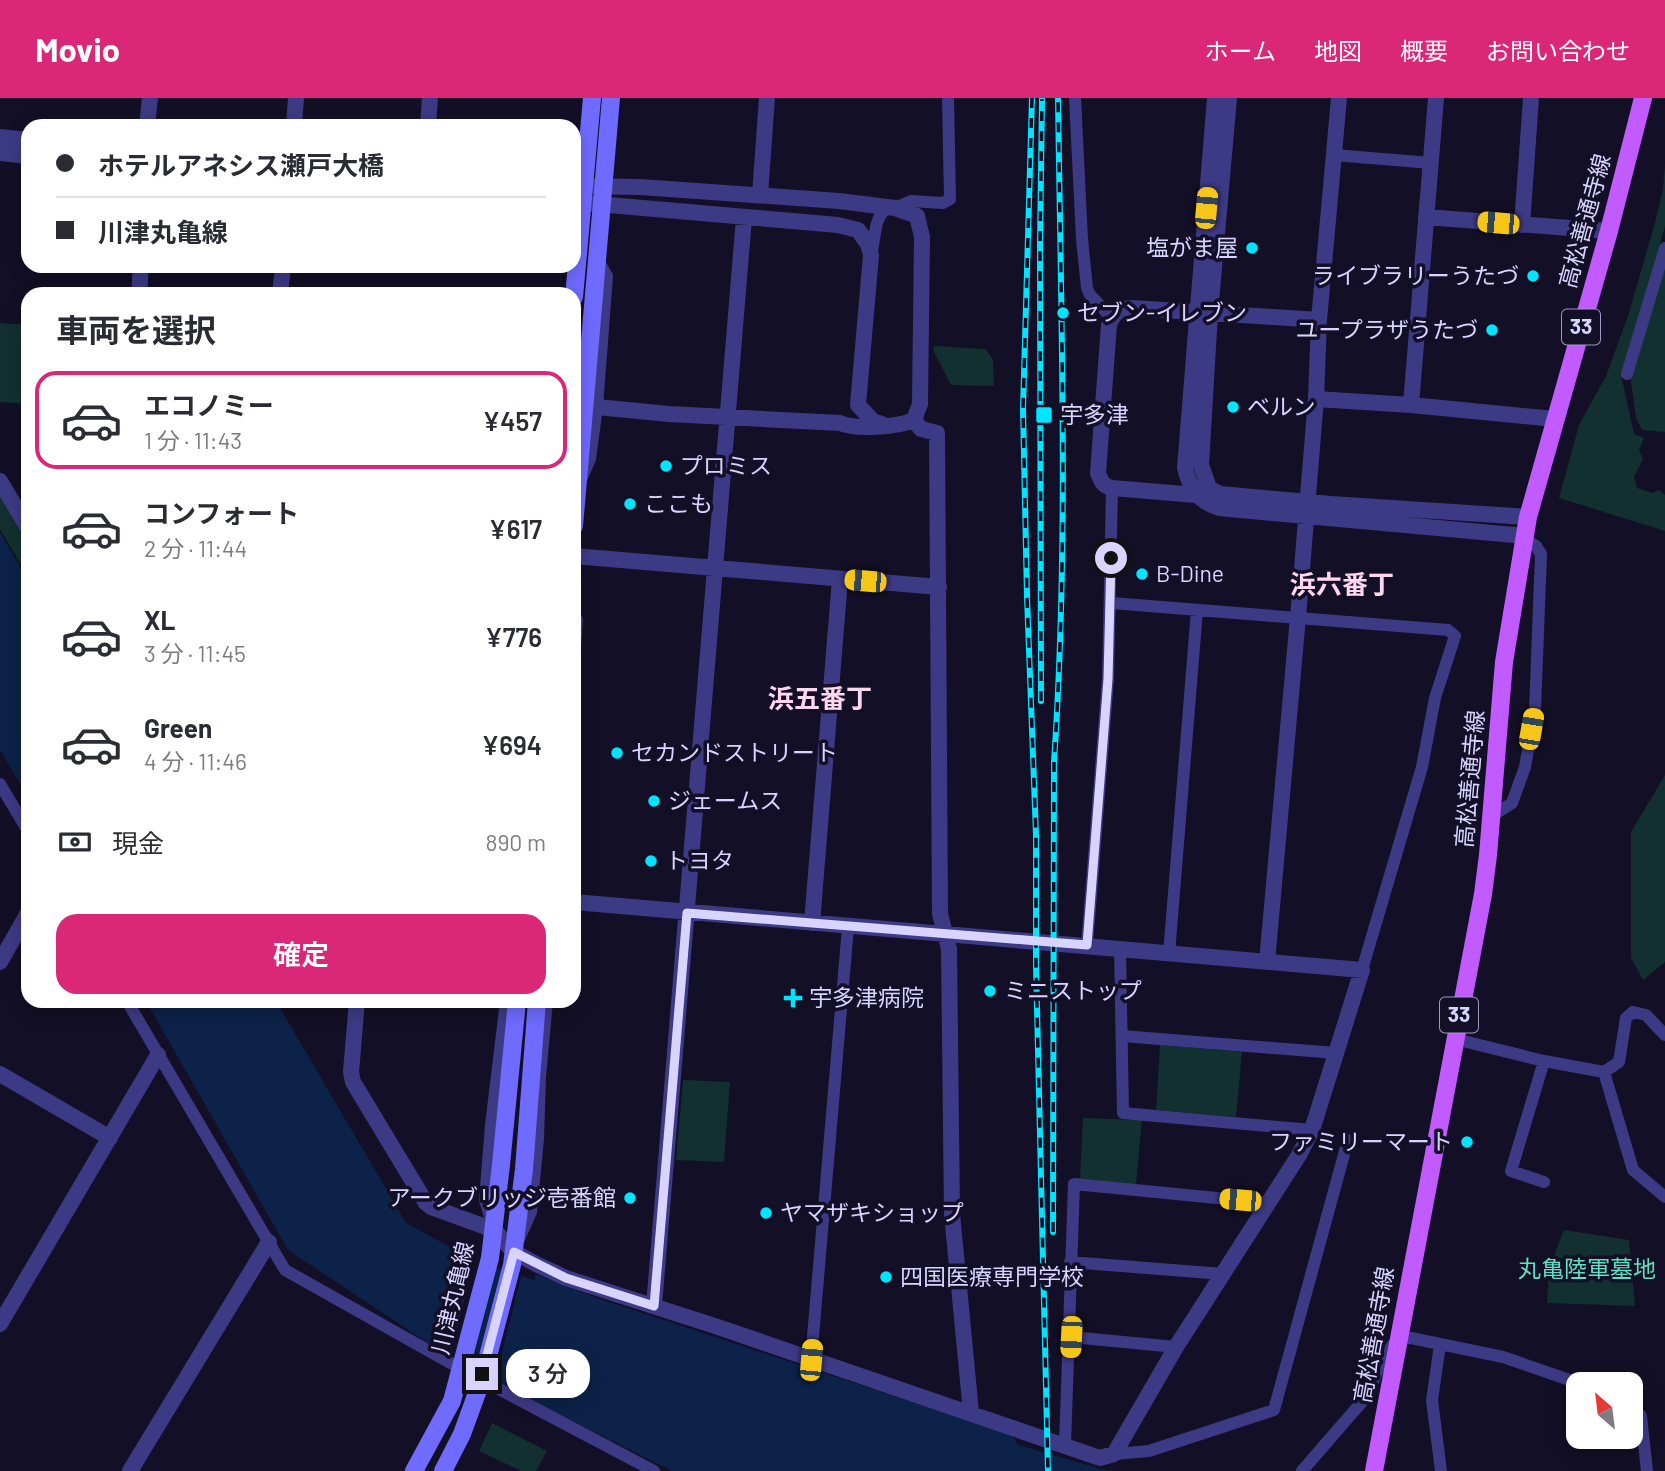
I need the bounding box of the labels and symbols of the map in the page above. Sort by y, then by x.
street label: 高松善通寺線 [1553,150,1615,291]
car [1194,186,1219,230]
car [1477,211,1520,235]
place label: 塩がま屋 [1146,233,1238,261]
marker: 塩がま屋 [1244,240,1260,256]
place label: ライブラリーうたづ [1312,261,1519,289]
marker: ライブラリーうたづ [1525,268,1541,284]
place label: セブン-イレブン [1077,298,1247,326]
marker: セブン-イレブン [1055,305,1071,321]
road number: 33 [1562,310,1600,344]
place label: ユープラザうたづ [1295,315,1478,343]
marker: ユープラザうたづ [1484,322,1500,338]
place label: ベルン [1247,392,1316,420]
marker: ベルン [1225,399,1241,415]
place label: 宇多津 [1060,400,1129,428]
marker: 宇多津 [1034,405,1054,425]
place label: プロミス [680,451,772,479]
marker: プロミス [658,458,674,474]
place label: ここも [644,489,713,517]
marker: ここも [622,496,638,512]
route start [1095,542,1127,574]
place label: B-Dine [1156,559,1224,587]
marker: B-Dine [1134,566,1150,582]
district label: 浜六番丁 [1290,568,1394,599]
car [844,569,887,593]
district label: 浜五番丁 [768,682,872,713]
car [1518,706,1545,752]
street label: 高松善通寺線 [1449,709,1489,849]
place label: セカンドストリート [631,738,838,766]
marker: セカンドストリート [609,745,625,761]
place label: ジェームス [668,786,782,814]
marker: ジェームス [646,793,662,809]
place label: トヨタ [665,846,734,874]
marker: トヨタ [643,853,659,869]
place label: ミニストップ [1004,976,1142,1004]
place label: 宇多津病院 [809,983,924,1011]
marker: ミニストップ [982,983,998,999]
marker: 宇多津病院 [783,988,803,1008]
road number: 33 [1440,998,1478,1032]
place label: ファミリーマート [1269,1127,1453,1155]
marker: ファミリーマート [1459,1134,1475,1150]
place label: アークブリッジ壱番館 [387,1183,616,1211]
car [1219,1188,1262,1212]
marker: アークブリッジ壱番館 [622,1190,638,1206]
place label: ヤマザキショップ [780,1198,964,1226]
marker: ヤマザキショップ [758,1205,774,1221]
street label: 川津丸亀線 [425,1239,479,1357]
park label: 丸亀陸軍墓地 [1518,1254,1656,1282]
place label: 四国医療専門学校 [900,1262,1084,1290]
street label: 高松善通寺線 [1347,1264,1399,1405]
marker: 四国医療専門学校 [878,1269,894,1285]
car [1060,1315,1083,1359]
car [799,1338,824,1382]
callout: 3 分 [506,1350,590,1398]
route end [466,1358,498,1390]
north arrow [1566,1372,1643,1449]

